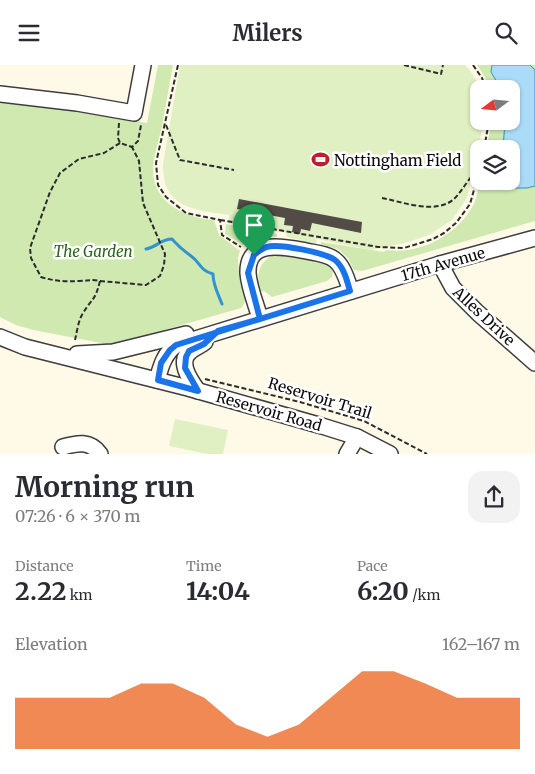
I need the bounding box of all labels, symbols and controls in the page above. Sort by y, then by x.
icon: menu [15,19,43,47]
text: Milers [232,19,303,47]
icon: search [492,19,520,47]
north arrow [470,80,520,130]
map controls [470,80,520,190]
button: layers [470,140,520,190]
sports icon: Nottingham Field [310,150,330,170]
place label: Nottingham Field [334,151,461,170]
pin [233,204,275,255]
icon: arrive [240,211,268,239]
park label: The Garden [54,242,133,261]
street label: 17th Avenue [399,243,487,285]
street label: Alles Drive [448,282,519,350]
street label: Reservoir Trail [266,373,374,423]
street label: Reservoir Road [214,387,324,435]
text: Morning run [15,469,194,505]
button: share [468,471,520,523]
text: 07:26 · 6 × 370 m [15,506,140,526]
text: Distance [15,557,74,575]
text: Time [186,557,222,575]
text: Pace [357,557,388,575]
text: 2.22 [15,575,66,607]
text: 14:04 [186,575,250,607]
text: 6:20 [357,575,409,607]
text: km [66,586,93,604]
text: /km [409,586,440,604]
text: Elevation [15,634,88,654]
text: 162–167 m [442,634,520,654]

